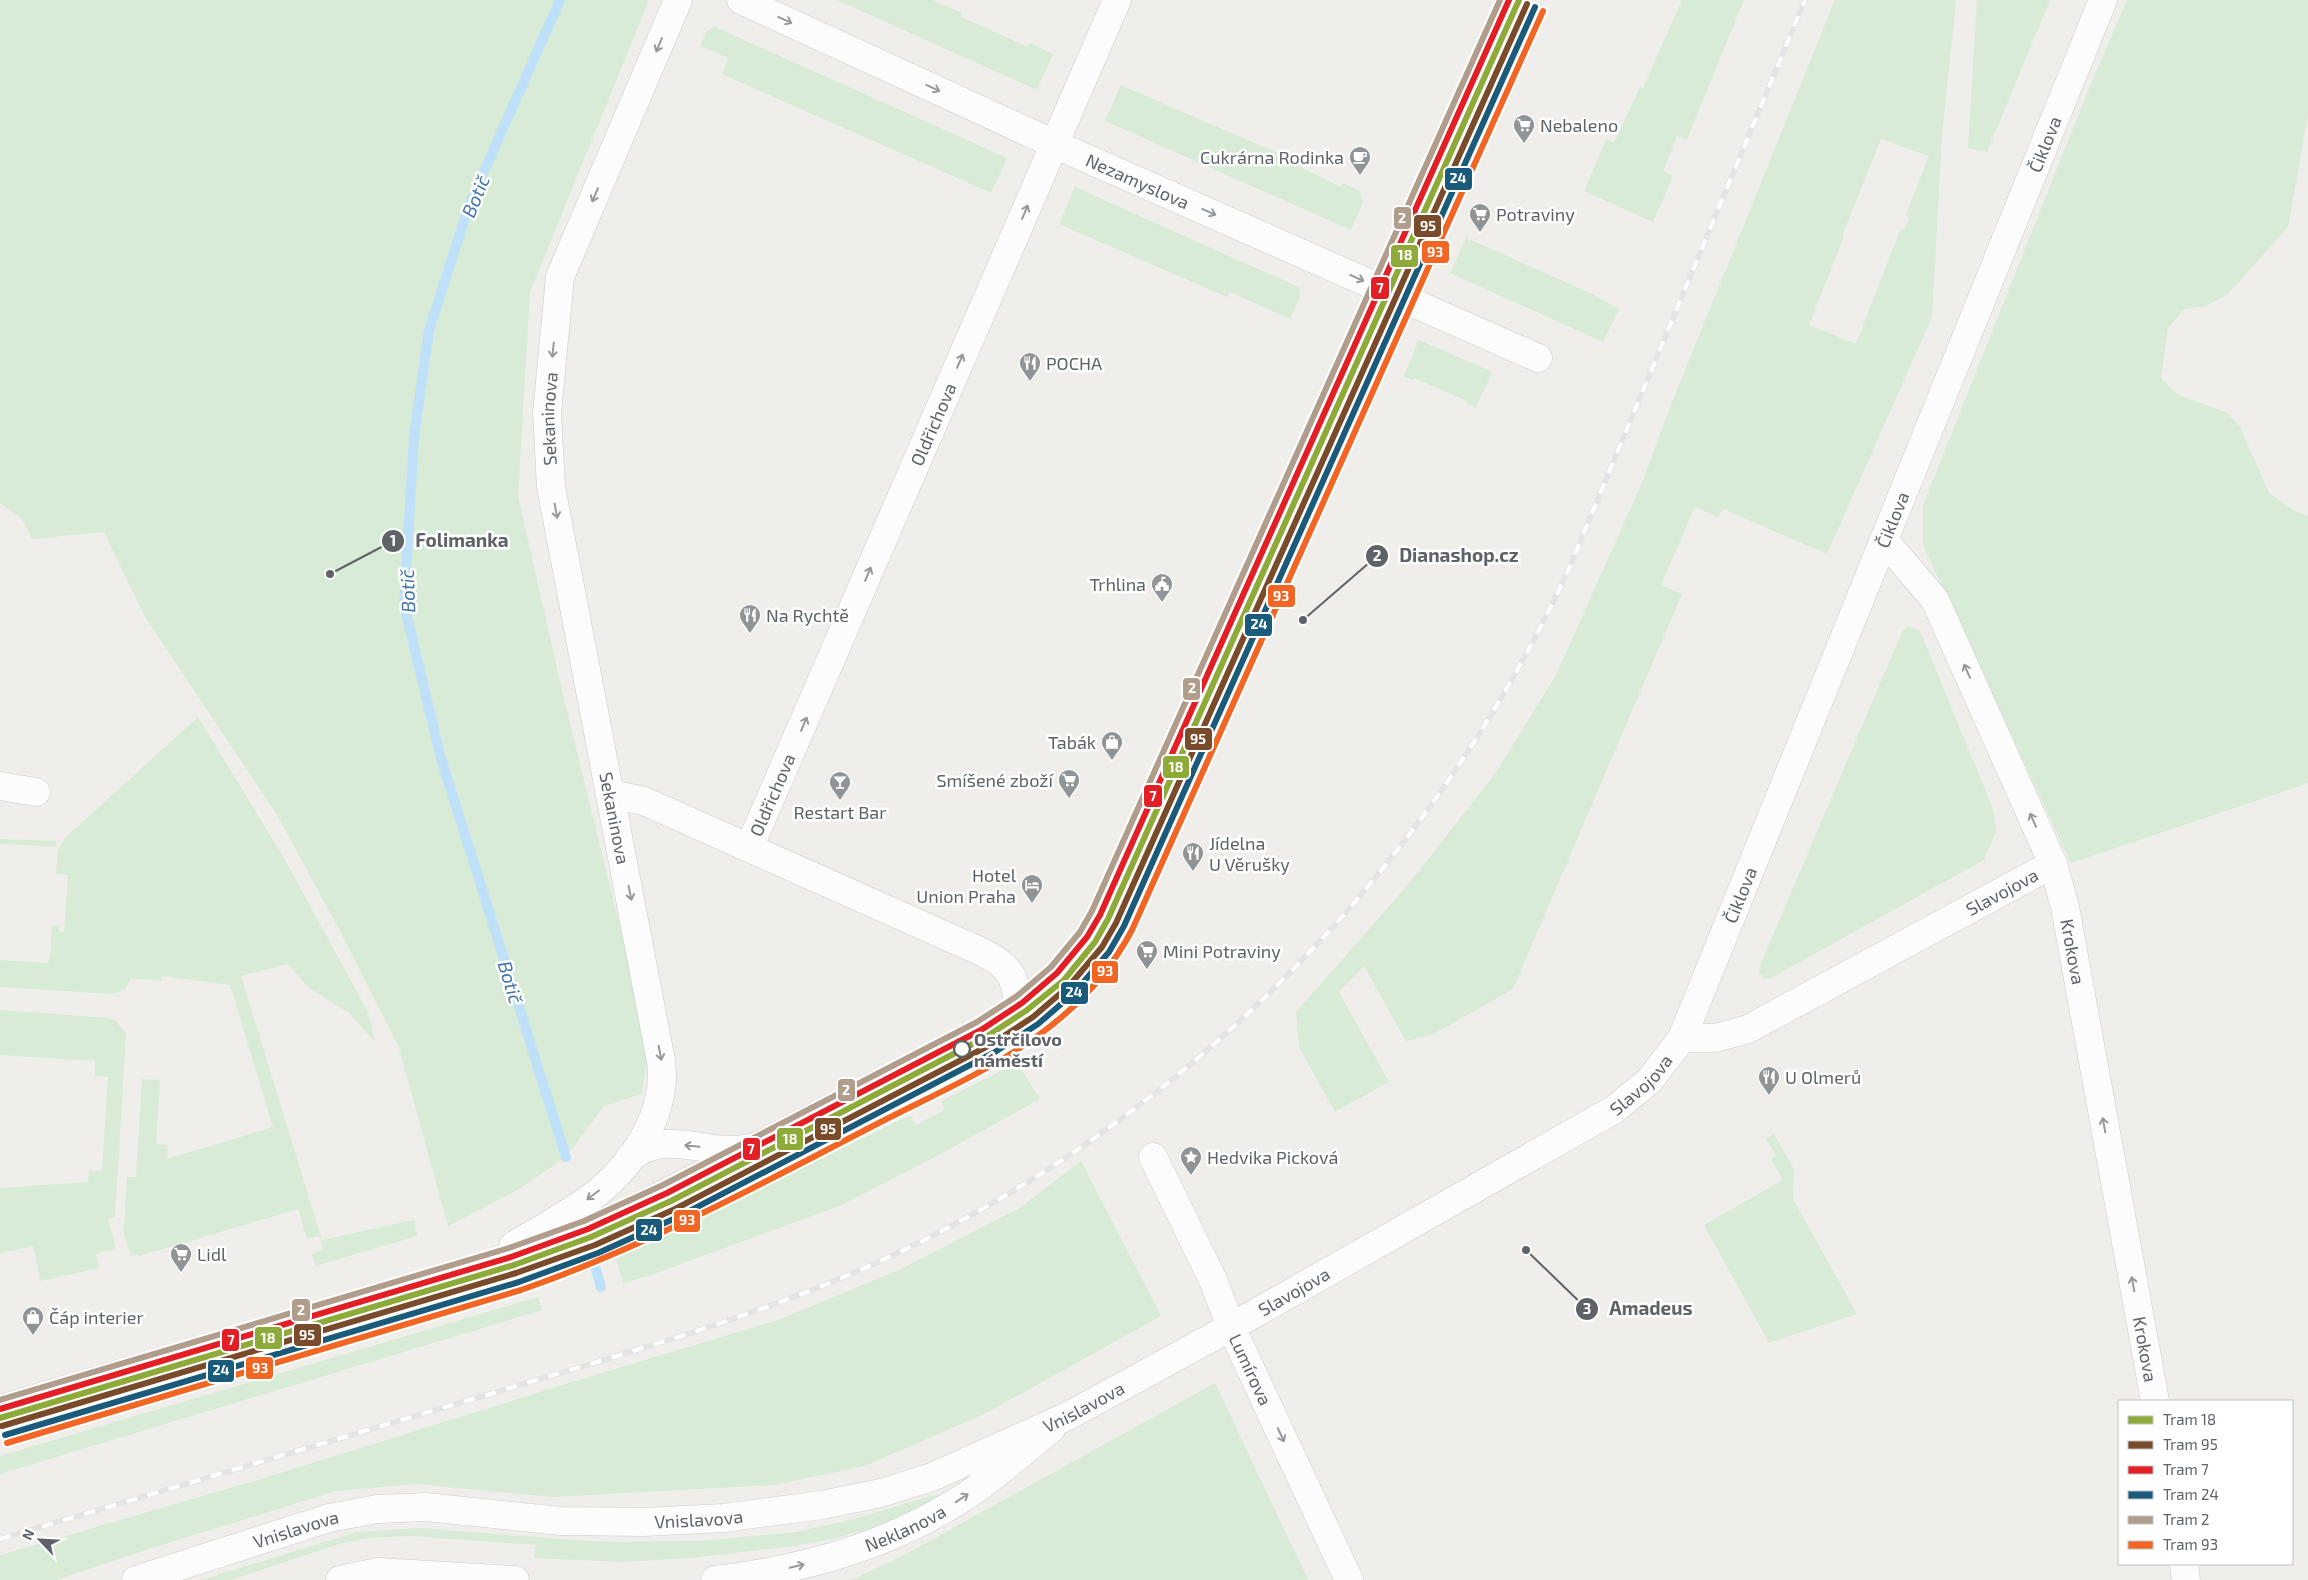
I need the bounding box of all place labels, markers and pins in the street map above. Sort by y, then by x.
supermarket icon: Nebaleno [1512,113,1536,144]
place label: Nebaleno [1540,114,1618,136]
cafe icon: Cukrárna Rodinka [1348,145,1372,176]
place label: Cukrárna Rodinka [1200,146,1344,168]
supermarket icon: Potraviny [1468,202,1492,233]
place label: Potraviny [1496,203,1575,225]
restaurant icon: POCHA [1018,351,1042,382]
place label: POCHA [1046,352,1103,374]
callout: Folimanka [380,524,518,558]
callout: Dianashop.cz [1364,539,1529,573]
public building icon: Trhlina [1150,572,1174,603]
place label: Trhlina [1089,573,1146,595]
restaurant icon: Na Rychtě [738,603,762,634]
place label: Na Rychtě [766,604,849,626]
shop icon: Tabák [1100,730,1124,761]
place label: Tabák [1048,731,1096,753]
supermarket icon: Smíšené zboží [1057,768,1081,799]
place label: Smíšené zboží [936,769,1054,791]
bar icon: Restart Bar [828,770,852,801]
place label: Restart Bar [794,801,886,823]
place label: Jídelna U Věrušky [1209,832,1290,875]
restaurant icon: Jídelna U Věrušky [1181,841,1205,872]
place label: Hotel Union Praha [916,864,1017,907]
hotel icon: Hotel Union Praha [1020,873,1044,904]
supermarket icon: Mini Potraviny [1135,939,1159,970]
place label: Mini Potraviny [1163,940,1281,962]
place label: Ostrčilovo náměstí [974,1028,1062,1071]
marker: Ostrčilovo náměstí [953,1040,971,1058]
restaurant icon: U Olmerů [1757,1065,1781,1096]
place label: U Olmerů [1785,1066,1861,1088]
place icon: Hedvika Picková [1179,1145,1203,1176]
place label: Hedvika Picková [1207,1146,1338,1168]
supermarket icon: Lidl [169,1242,193,1273]
place label: Lidl [197,1243,227,1265]
callout: Amadeus [1574,1292,1702,1326]
shop icon: Čáp interier [21,1305,45,1336]
place label: Čáp interier [49,1306,144,1328]

